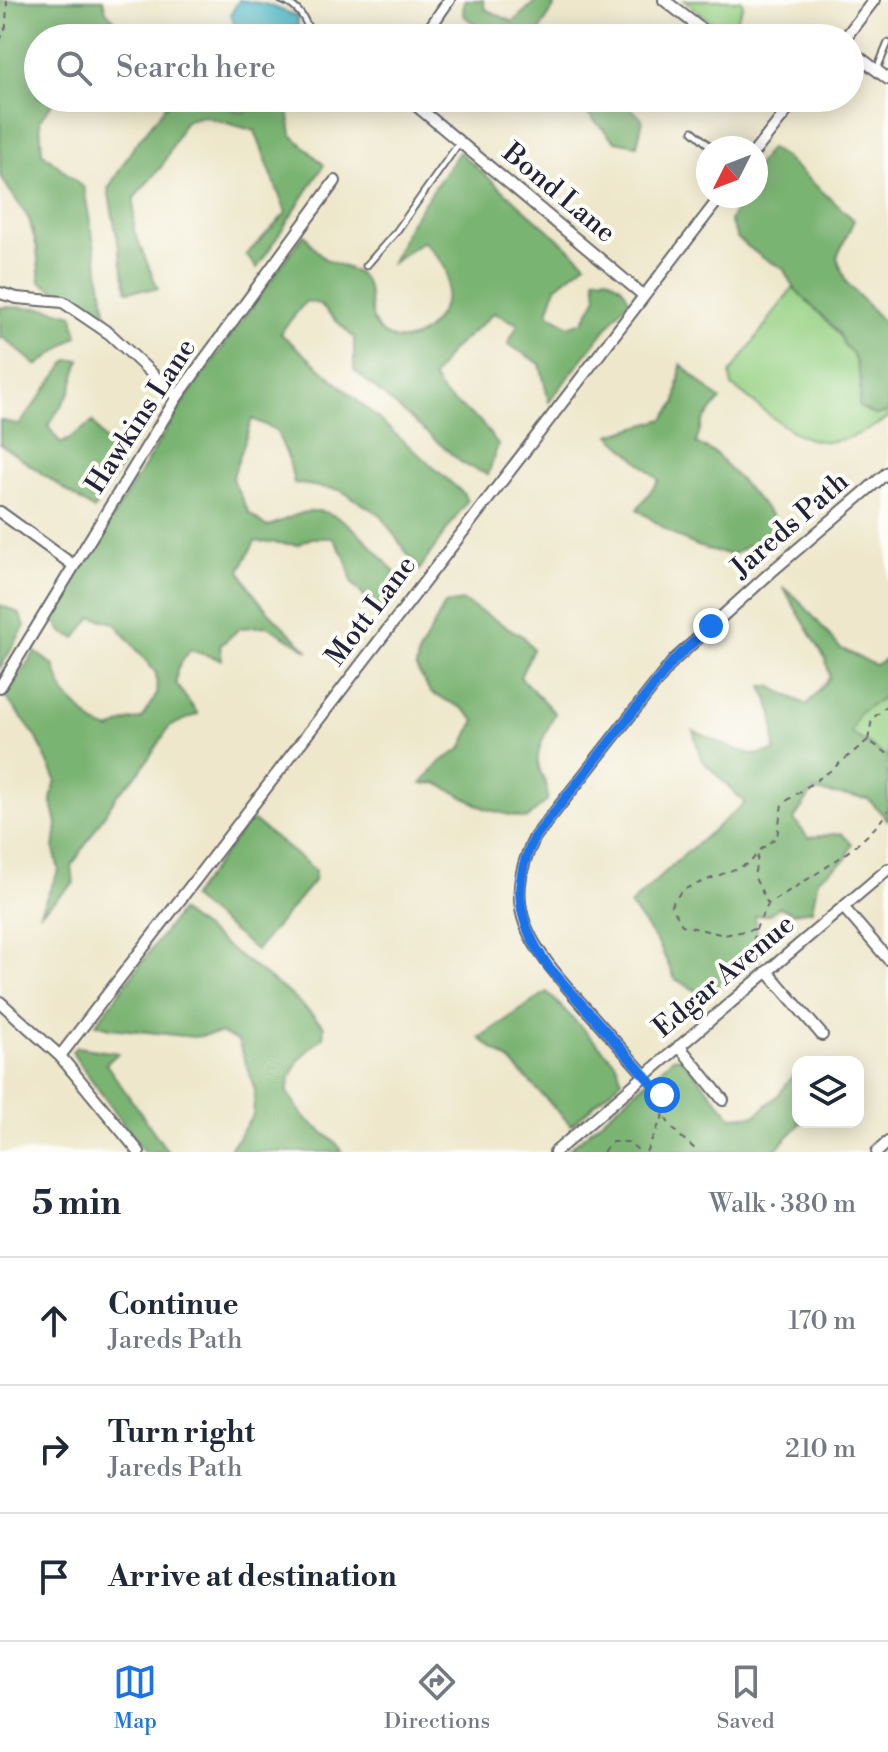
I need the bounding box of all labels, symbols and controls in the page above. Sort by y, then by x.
search box [24,24,864,112]
icon: search [52,46,96,90]
text: Search here [116,49,276,87]
street label: Bond Lane [494,135,623,251]
north arrow [696,136,768,208]
street label: Hawkins Lane [78,332,204,500]
street label: Jareds Path [723,464,856,586]
street label: Mott Lane [318,549,424,673]
route end [693,608,729,644]
street label: Edgar Avenue [646,907,802,1045]
map controls [792,1056,864,1128]
button: layers [792,1056,864,1128]
route start [644,1077,680,1113]
text: 5 min [32,1183,121,1225]
text: Walk · 380 m [709,1188,856,1220]
text: Continue [108,1286,239,1324]
icon: ahead [32,1299,76,1343]
text: 170 m [788,1305,856,1337]
text: Jareds Path [108,1324,242,1356]
text: Turn right [108,1414,255,1452]
icon: right [32,1427,76,1471]
text: 210 m [785,1433,856,1465]
text: Jareds Path [108,1452,242,1484]
icon: arrive [32,1555,76,1599]
text: Arrive at destination [108,1558,397,1596]
tab: Map [113,1660,157,1735]
tab: Directions [384,1660,490,1735]
tab: Saved [717,1660,775,1735]

